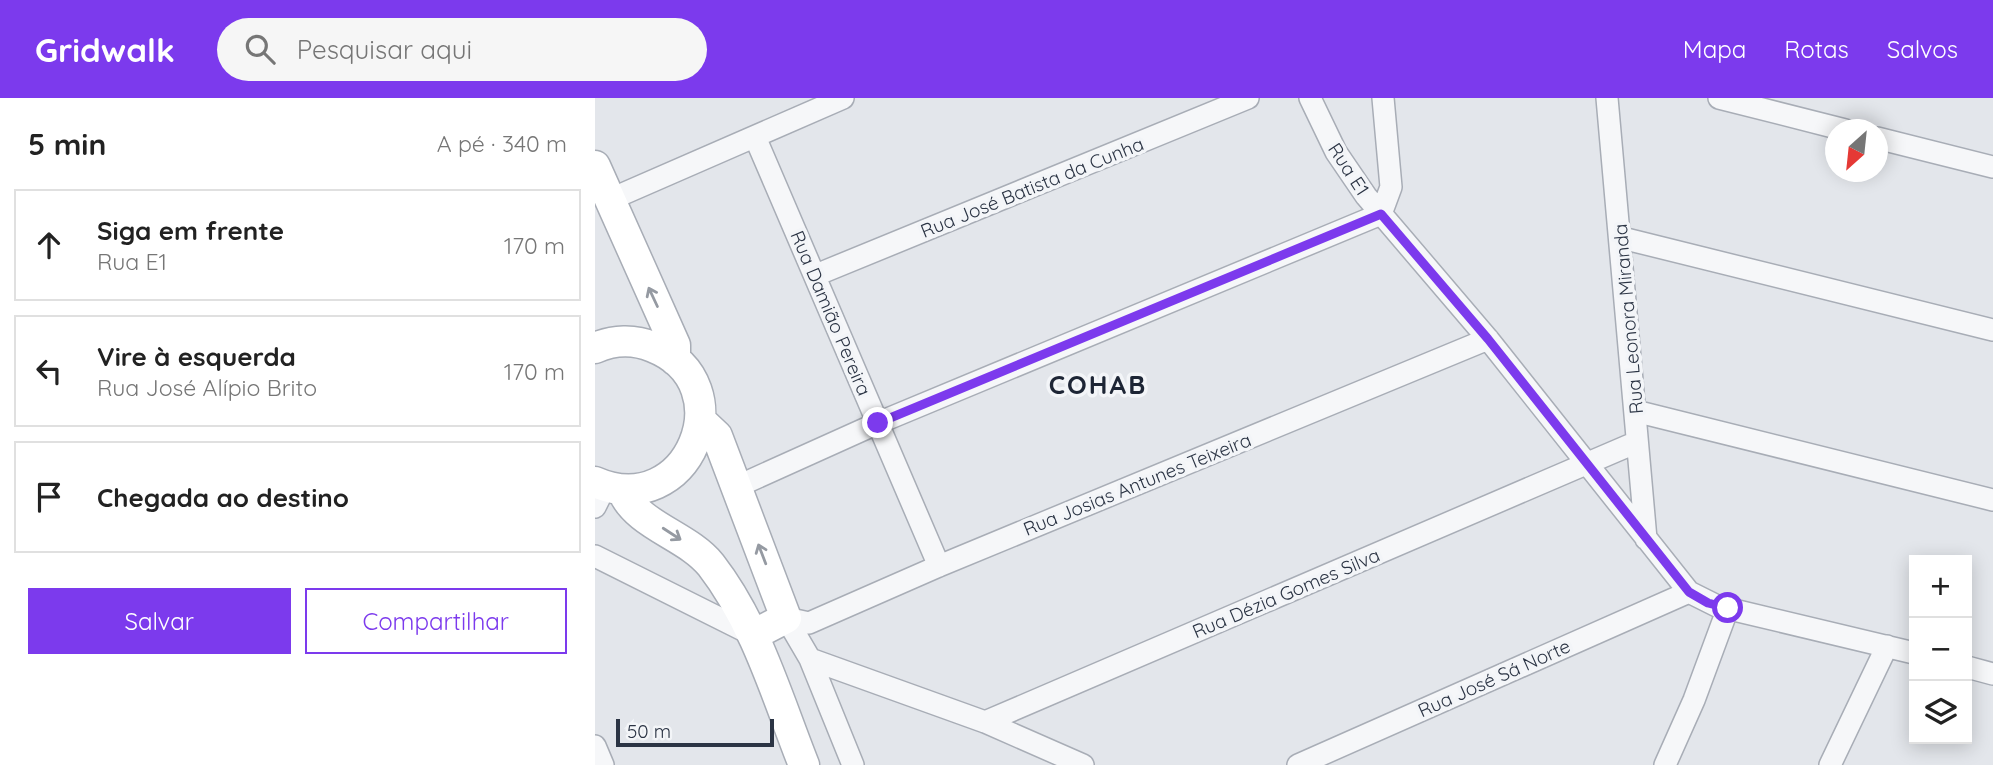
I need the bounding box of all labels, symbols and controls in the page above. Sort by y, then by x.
search box [217,18,707,81]
text: Gridwalk [35,29,175,70]
icon: search [241,30,279,68]
text: Pesquisar aqui [297,33,472,66]
text: Mapa [1683,34,1746,64]
text: Rotas [1784,34,1849,64]
text: Salvos [1887,34,1958,64]
north arrow [1825,119,1888,182]
text: 5 min [28,125,106,163]
text: A pé · 340 m [437,129,567,158]
street label: Rua José Batista da Cunha [917,131,1147,243]
street label: Rua E1 [1323,138,1375,200]
text: Siga em frente [97,214,284,247]
street label: Rua Leonora Miranda [1608,223,1648,415]
icon: ahead [30,226,68,264]
street label: Rua Damião Pereira [785,227,877,399]
text: 170 m [504,231,565,260]
text: Rua E1 [97,247,167,276]
one-way arrow [646,286,659,308]
text: Vire à esquerda [97,340,296,373]
icon: left [30,352,68,390]
text: 170 m [504,357,565,386]
district label: COHAB [1049,368,1147,401]
text: Rua José Alípio Brito [97,373,317,402]
route end [862,407,893,438]
street label: Rua Josias Antunes Teixeira [1020,427,1254,541]
icon: arrive [30,478,68,516]
text: Chegada ao destino [97,481,349,514]
one-way arrow [661,527,681,541]
street label: Rua Dézia Gomes Silva [1189,543,1383,643]
one-way arrow [754,544,767,566]
map controls [1909,555,1972,744]
button: + [1909,555,1972,618]
button: Salvar [28,588,291,654]
button: Compartilhar [305,588,567,654]
route start [1712,592,1743,623]
button: − [1909,618,1972,681]
street label: Rua José Sá Norte [1414,634,1574,722]
button: layers [1909,681,1972,744]
scale bar [616,716,773,748]
text: 50 m [627,719,671,743]

